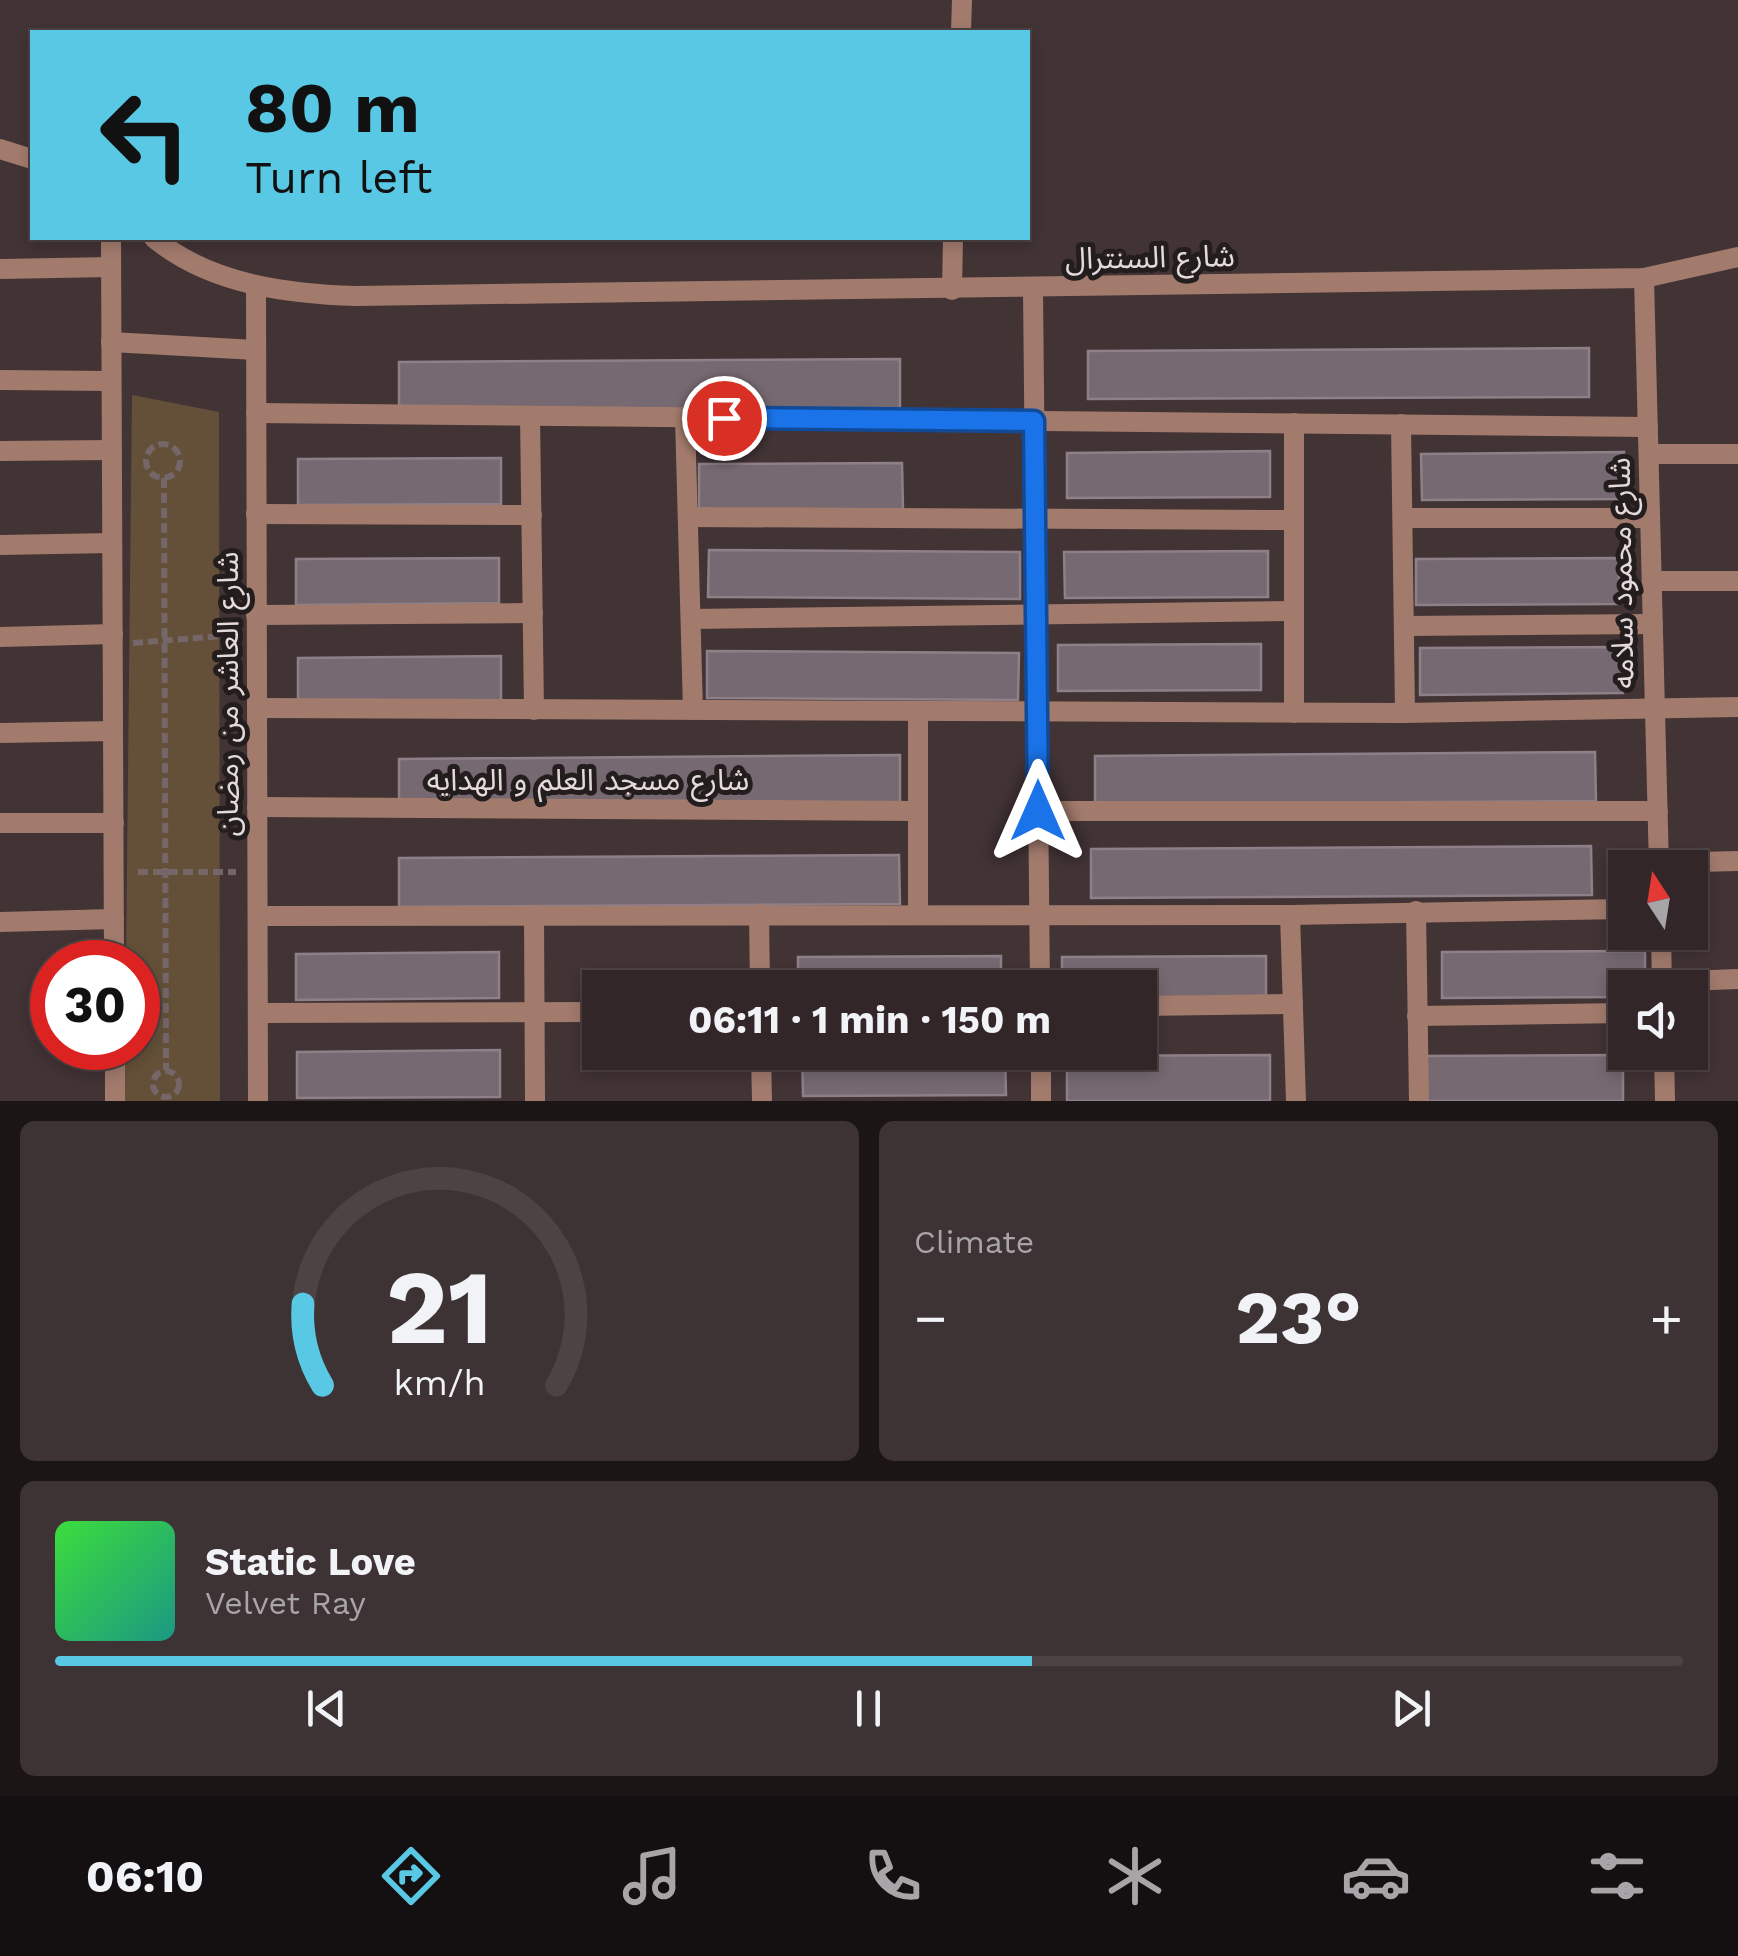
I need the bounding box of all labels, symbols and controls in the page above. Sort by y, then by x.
text: 80 m [245,67,420,149]
icon: left [80,70,210,200]
text: Turn left [245,151,432,204]
street label: شارع السنترال [1065,238,1235,281]
pin [682,376,767,461]
icon: arrive [697,391,752,446]
street label: شارع محمود سلامه [1601,457,1646,689]
street label: شارع العاشر من رمضان [210,552,250,836]
position arrow [986,759,1090,863]
street label: شارع مسجد العلم و الهدايه [427,762,749,803]
north arrow [1608,850,1708,950]
map controls [1608,850,1708,1070]
speed limit sign: 30 [30,940,160,1070]
button: sound [1608,970,1708,1070]
text: 06:11 · 1 min · 150 m [688,998,1051,1042]
text: Climate [914,1223,1034,1261]
text: 21 [386,1246,493,1368]
text: 23° [1235,1273,1362,1361]
text: − [914,1286,947,1350]
text: + [1650,1286,1683,1350]
text: km/h [393,1362,486,1404]
text: Static Love [205,1540,416,1584]
text: Velvet Ray [205,1584,366,1622]
icon: previous [299,1681,354,1736]
icon: pause [841,1681,896,1736]
icon: next [1384,1681,1439,1736]
icon: directions [376,1841,446,1911]
icon: music [617,1841,687,1911]
icon: phone [858,1841,928,1911]
icon: climate [1100,1841,1170,1911]
icon: car [1341,1841,1411,1911]
icon: filters [1582,1841,1652,1911]
text: 06:10 [86,1850,204,1903]

